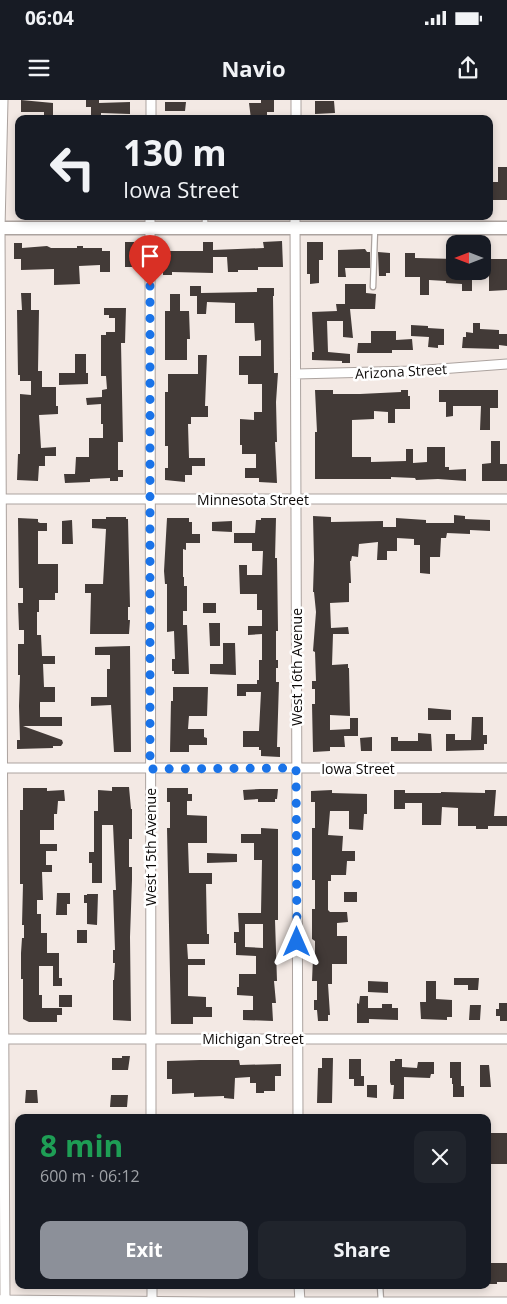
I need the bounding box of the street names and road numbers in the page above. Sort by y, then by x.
street label: Arizona Street [354,359,448,383]
street label: Minnesota Street [197,490,309,509]
street label: West 16th Avenue [287,608,306,726]
street label: Iowa Street [321,759,395,778]
street label: West 15th Avenue [141,788,160,906]
street label: Michigan Street [202,1029,304,1048]

